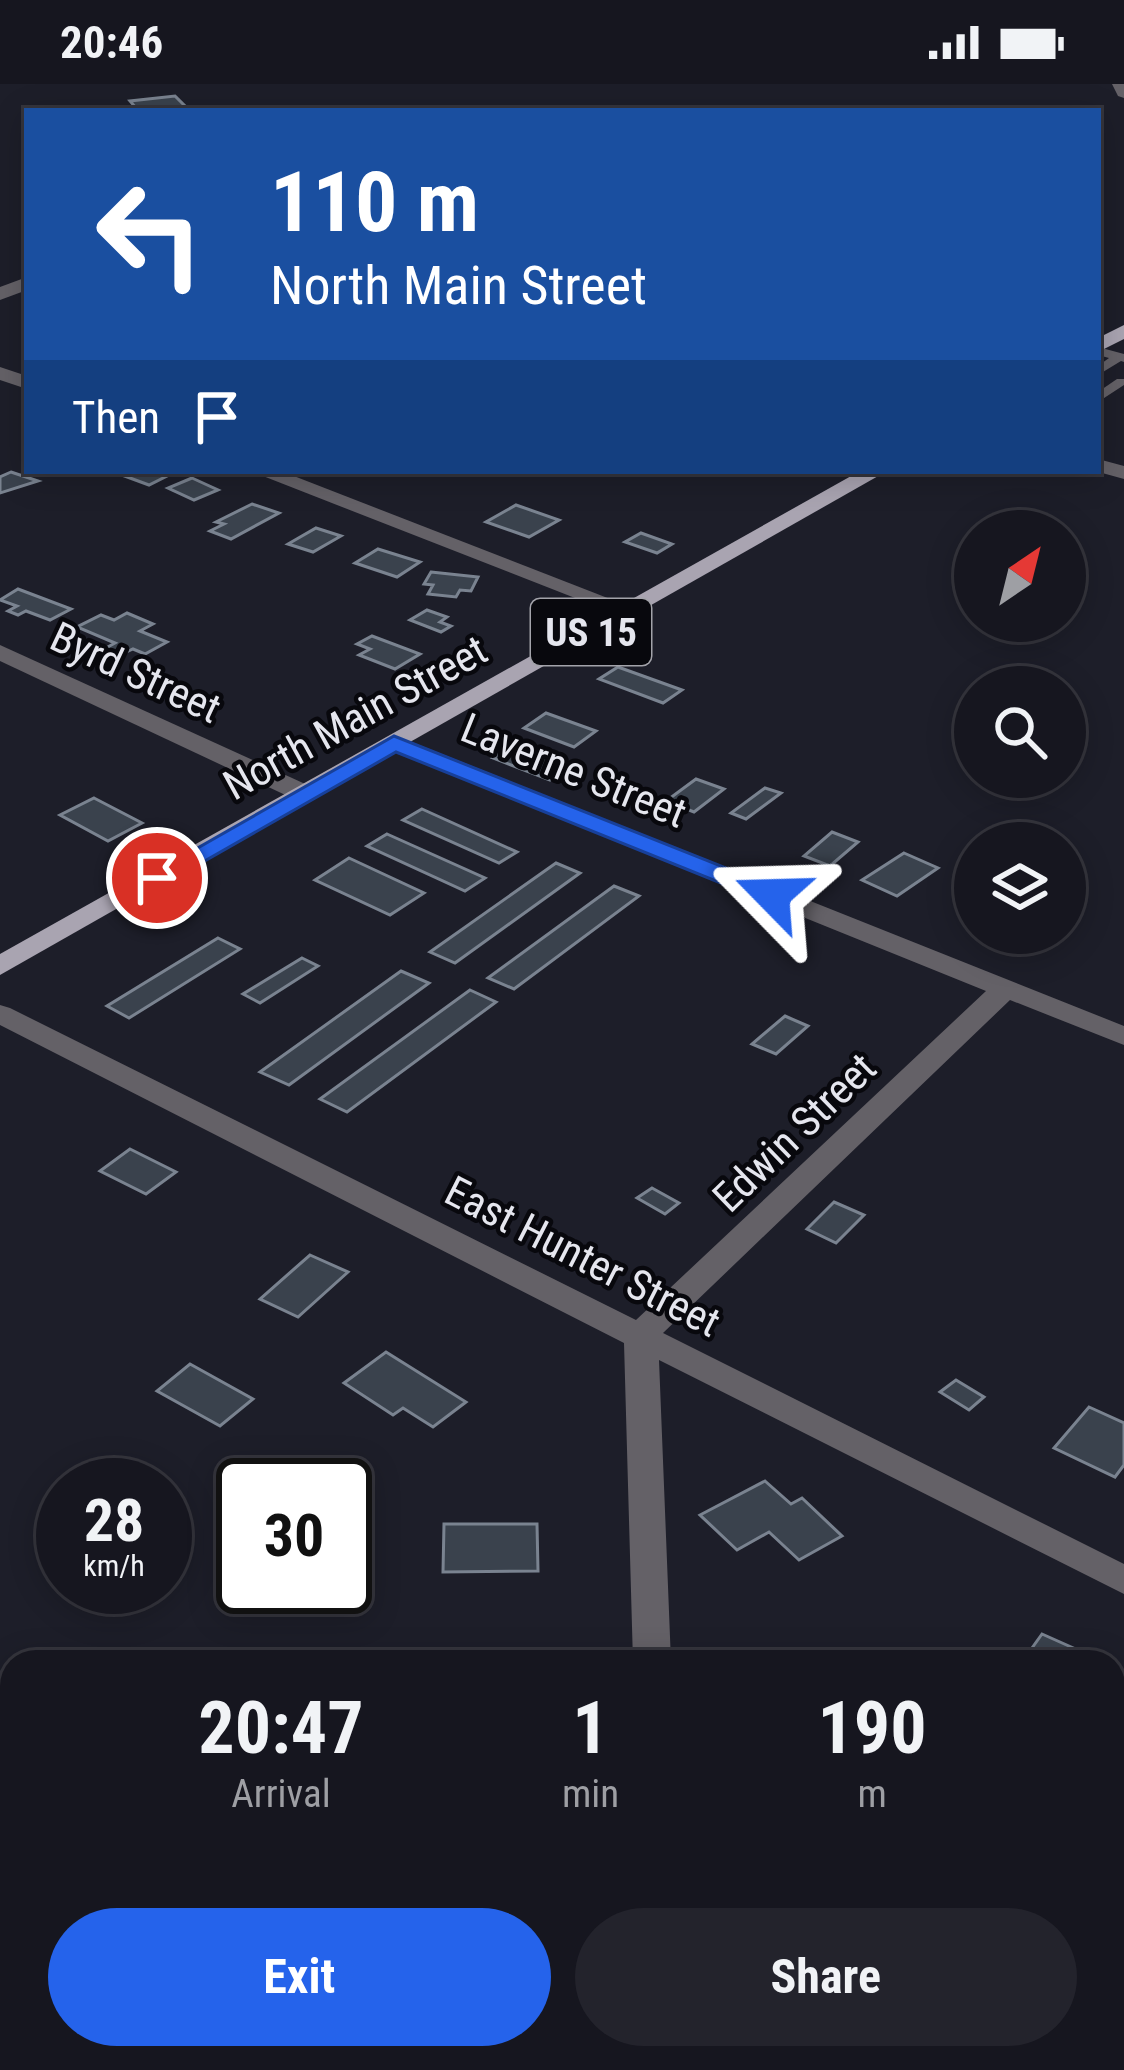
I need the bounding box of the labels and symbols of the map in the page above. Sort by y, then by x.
north arrow [954,510,1086,642]
road number: US 15 [531,599,651,665]
street label: Byrd Street [43,612,228,733]
street label: North Main Street [215,625,495,810]
street label: Laverne Street [454,703,693,838]
pin [106,827,208,929]
position arrow [709,832,835,958]
street label: Edwin Street [703,1043,886,1222]
street label: East Hunter Street [437,1166,728,1347]
speed limit sign: 30 [216,1458,372,1614]

